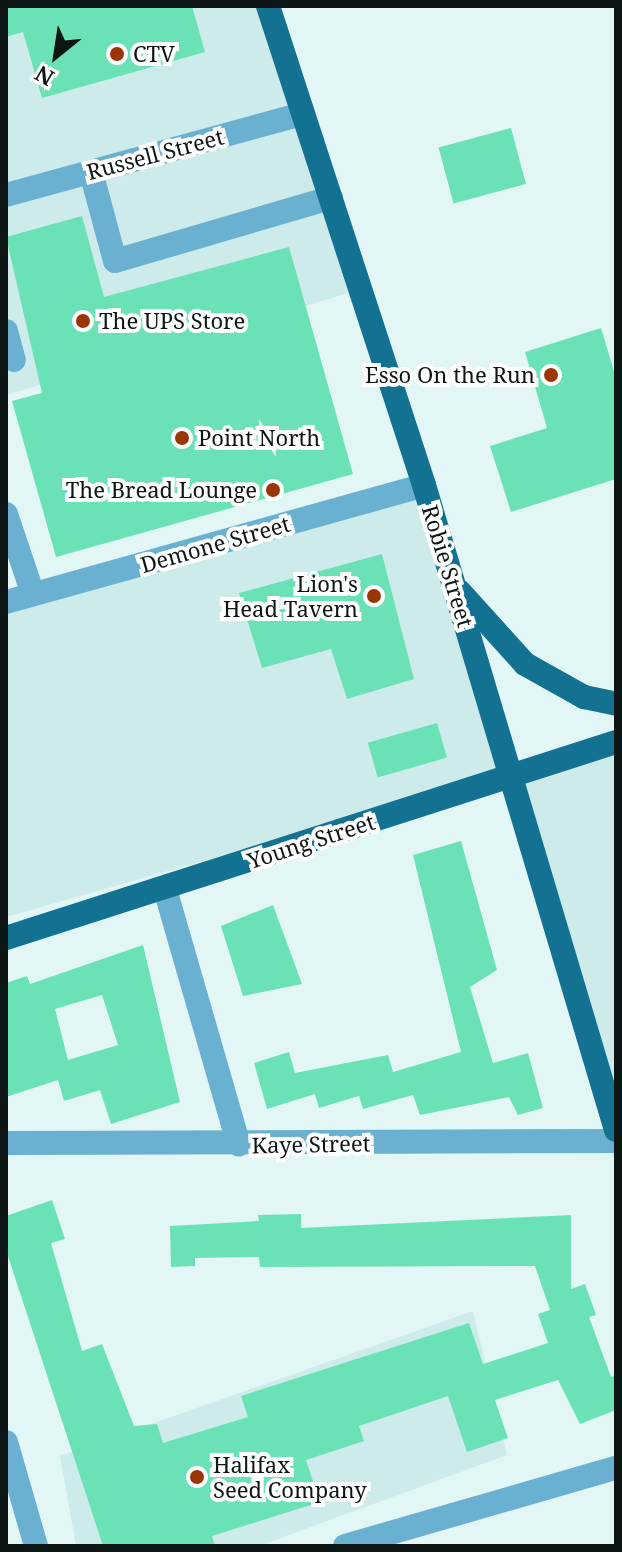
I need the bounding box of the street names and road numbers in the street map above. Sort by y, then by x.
street label: Russell Street [84,123,226,185]
street label: Robie Street [417,502,479,630]
street label: Demone Street [137,510,293,578]
street label: Young Street [244,808,378,874]
street label: Kaye Street [251,1130,371,1158]

